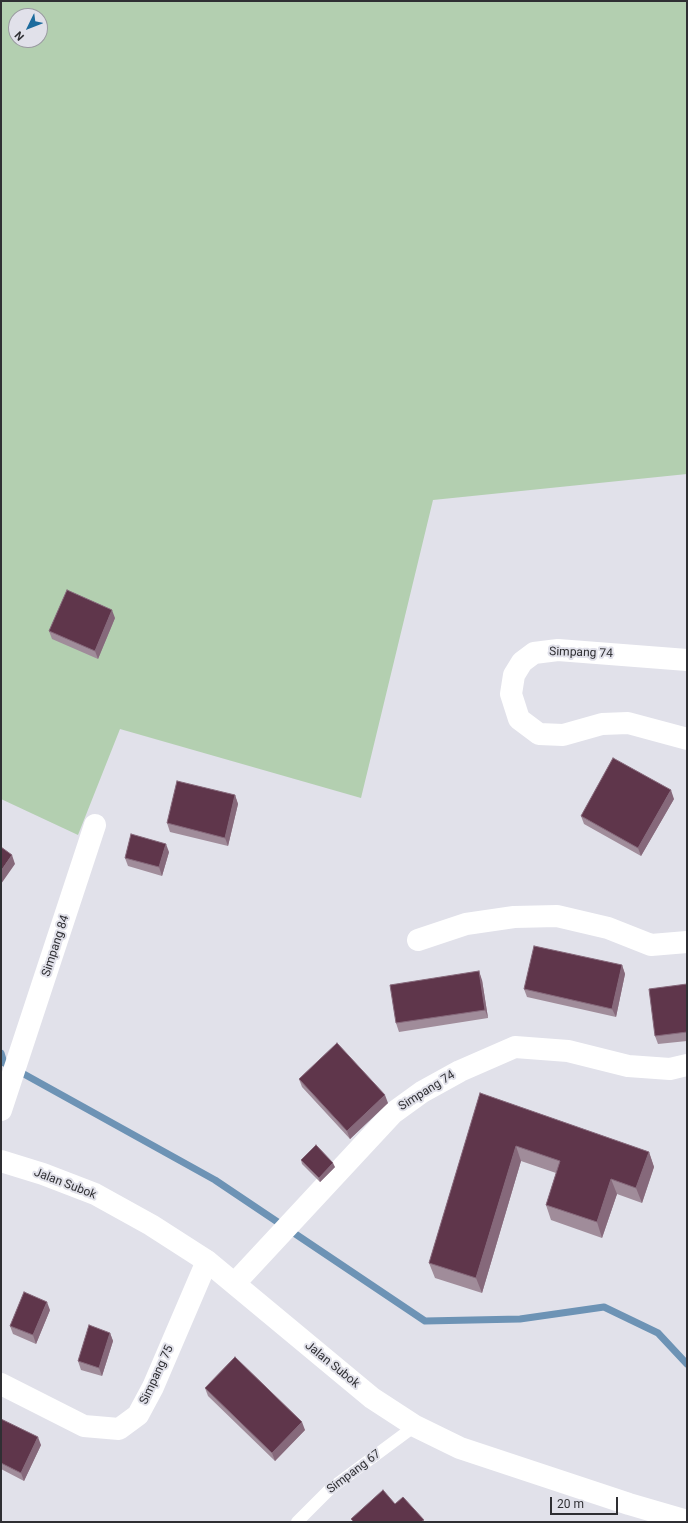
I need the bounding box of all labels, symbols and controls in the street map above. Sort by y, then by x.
north arrow [8,8,48,48]
text: N [12,29,27,43]
street label: Simpang 74 [549,645,613,661]
street label: Simpang 84 [39,914,73,978]
street label: Simpang 74 [396,1068,458,1114]
street label: Jalan Subok [32,1166,98,1202]
street label: Jalan Subok [302,1339,362,1391]
street label: Simpang 75 [137,1343,177,1407]
street label: Simpang 67 [324,1447,384,1497]
scale bar [552,1489,620,1515]
text: 20 m [557,1497,584,1511]

